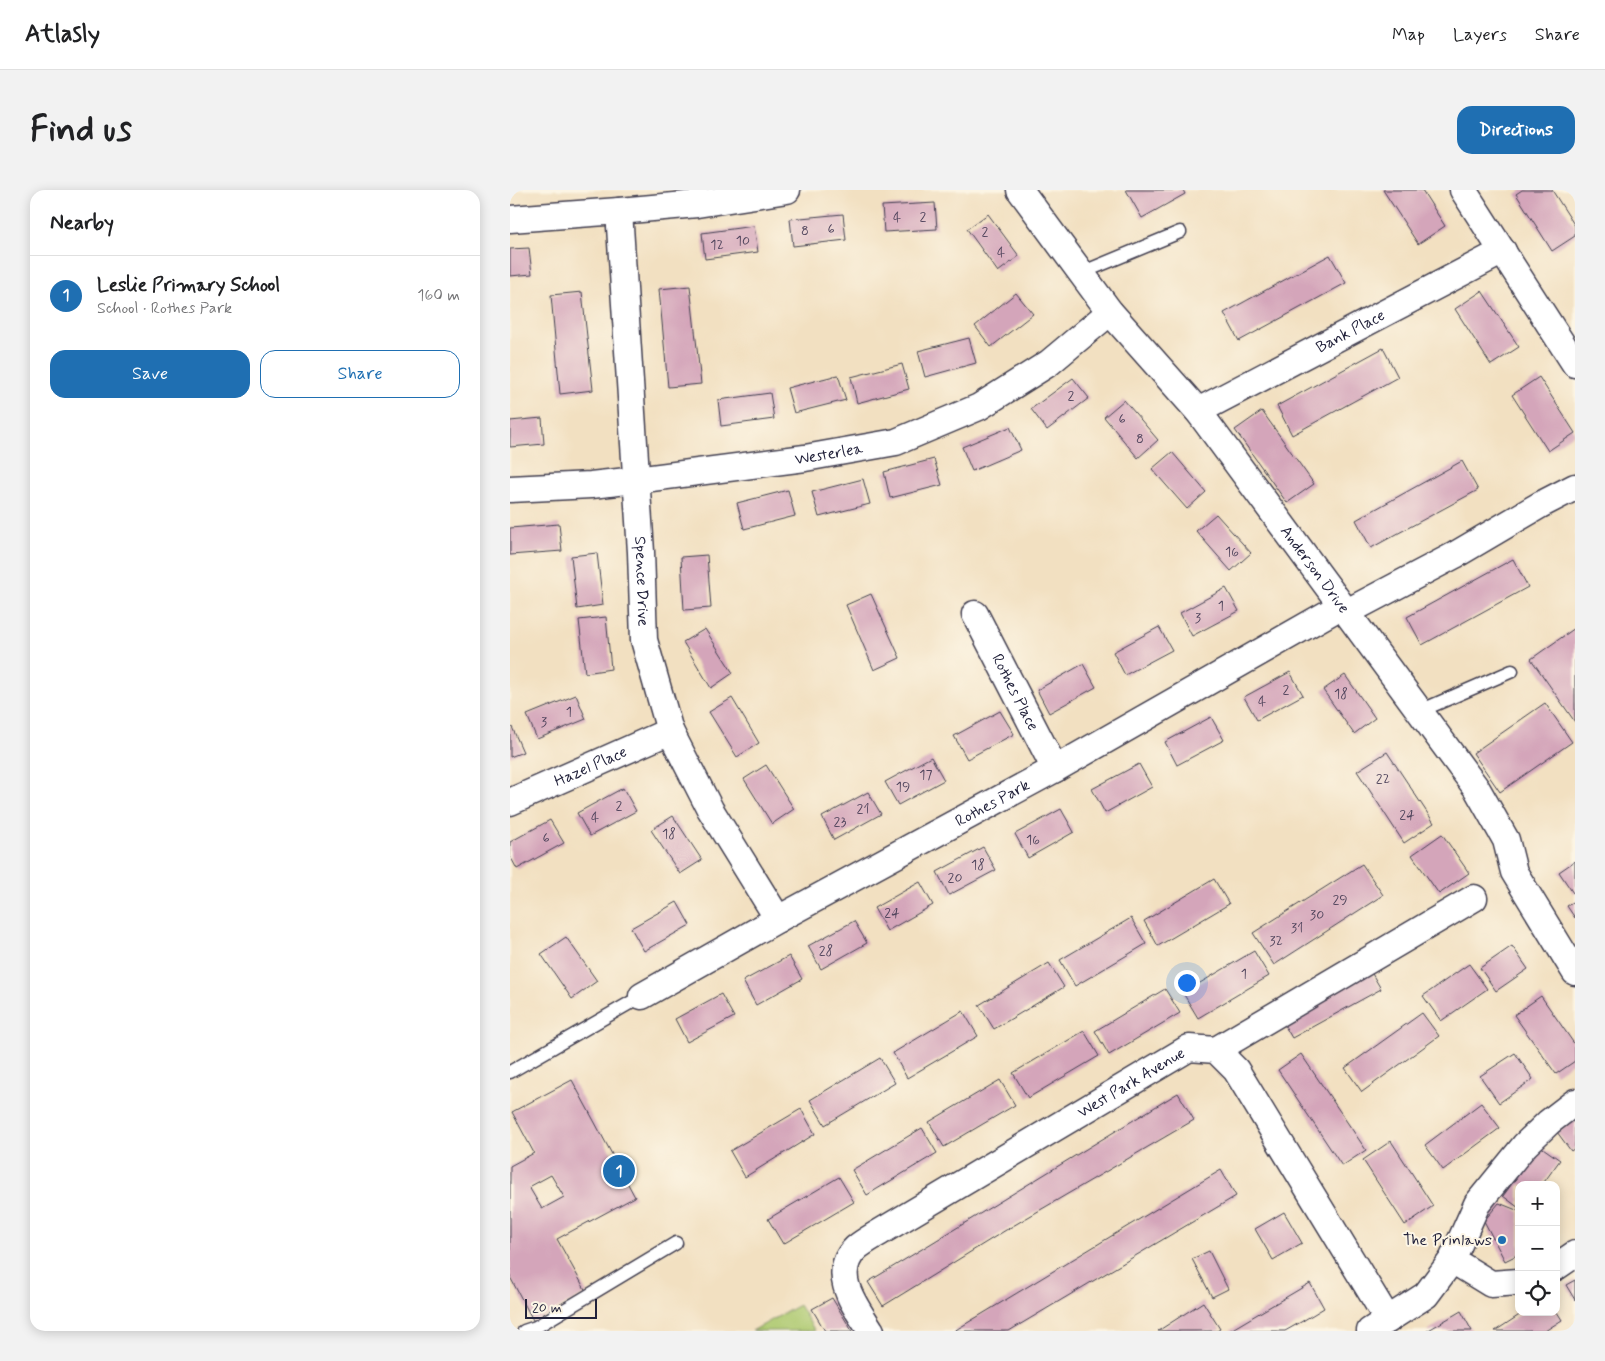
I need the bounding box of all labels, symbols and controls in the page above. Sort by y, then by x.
text: Atlasly [25,19,100,50]
text: Map [1392,23,1425,47]
text: Layers [1453,23,1507,47]
text: Share [1535,23,1580,47]
button: Directions [1457,106,1575,154]
text: Find us [30,107,132,153]
house number: 2 [920,208,927,226]
text: Nearby [50,209,114,237]
house number: 4 [893,209,901,227]
house number: 6 [827,220,835,238]
house number: 8 [801,222,809,240]
house number: 2 [982,223,989,241]
house number: 10 [736,232,750,250]
house number: 12 [710,236,724,254]
house number: 4 [997,244,1005,262]
text: Leslie Primary School [97,273,280,298]
text: 1 [62,285,70,306]
text: 160 m [417,285,460,306]
text: School · Rothes Park [97,298,232,319]
street label: Bank Place [1312,304,1388,358]
button: Save [50,350,250,398]
button: Share [260,350,460,398]
house number: 2 [1068,387,1075,405]
house number: 6 [1118,410,1126,428]
house number: 8 [1136,430,1144,448]
street label: Westerlea [794,437,865,470]
street label: Anderson Drive [1275,521,1354,618]
street label: Spence Drive [629,535,654,627]
house number: 16 [1225,543,1239,561]
house number: 1 [1218,597,1224,615]
house number: 3 [1195,609,1201,627]
street label: Rothes Place [987,650,1044,734]
house number: 2 [1283,681,1290,699]
house number: 18 [1334,685,1348,703]
house number: 4 [1258,693,1266,711]
house number: 1 [566,703,572,721]
house number: 3 [541,713,547,731]
street label: Hazel Place [551,741,630,792]
house number: 17 [919,766,933,784]
house number: 22 [1376,770,1390,788]
street label: Rothes Park [951,774,1033,832]
house number: 19 [896,778,910,796]
house number: 2 [616,797,623,815]
house number: 21 [857,800,869,818]
house number: 24 [1399,806,1415,824]
house number: 4 [591,809,599,827]
house number: 23 [834,813,846,831]
house number: 18 [662,825,676,843]
house number: 6 [542,829,550,847]
house number: 16 [1026,831,1040,849]
house number: 18 [971,856,985,874]
house number: 20 [948,869,962,887]
house number: 29 [1332,891,1348,909]
house number: 24 [884,904,900,922]
house number: 30 [1310,906,1324,924]
house number: 31 [1291,919,1303,937]
house number: 32 [1269,932,1283,950]
house number: 28 [819,942,833,960]
house number: 1 [1241,965,1247,983]
your location [1174,970,1200,996]
street label: West Park Avenue [1074,1042,1189,1123]
pin: 1 [603,1152,635,1190]
map controls [1515,1181,1560,1316]
button: + [1515,1181,1560,1226]
button: − [1515,1226,1560,1271]
place label: The Prinlaws [1403,1230,1492,1251]
marker: The Prinlaws [1496,1234,1508,1246]
button: locate [1515,1271,1560,1316]
scale bar [525,1296,598,1319]
text: 20 m [532,1299,562,1317]

